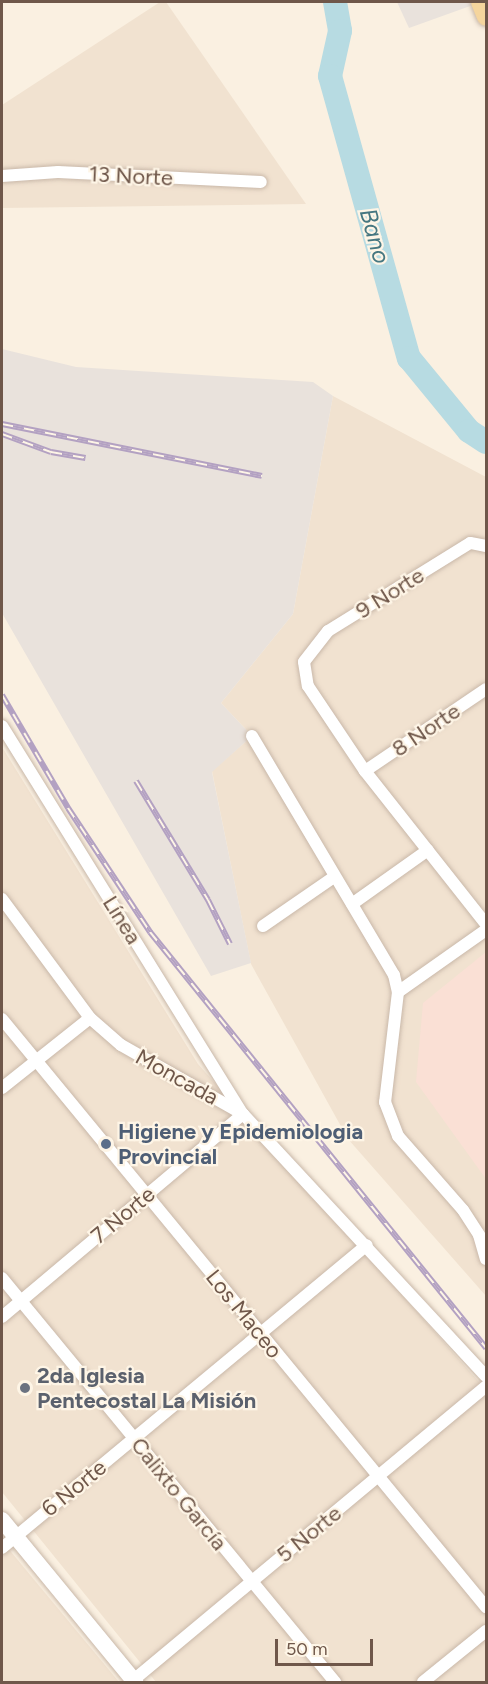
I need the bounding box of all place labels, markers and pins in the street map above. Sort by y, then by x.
place label: Higiene y Epidemiologia Provincial [118,1118,363,1170]
marker: Higiene y Epidemiologia Provincial [99,1137,113,1151]
place label: 2da Iglesia Pentecostal La Misión [37,1362,256,1414]
marker: 2da Iglesia Pentecostal La Misión [18,1381,32,1395]

